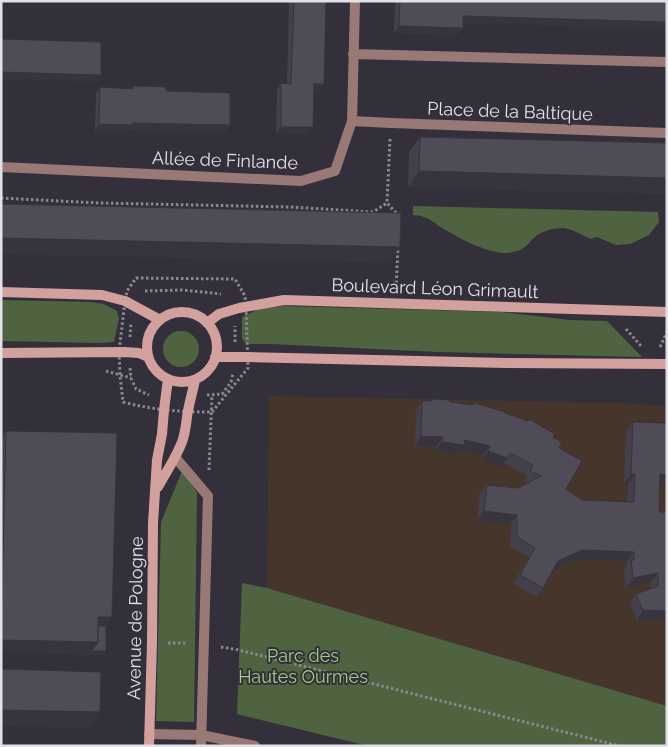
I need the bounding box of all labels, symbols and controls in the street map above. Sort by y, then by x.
street label: Place de la Baltique [427,98,594,124]
street label: Allée de Finlande [152,147,299,173]
street label: Boulevard Léon Grimault [331,274,539,302]
street label: Avenue de Pologne [123,536,147,700]
park label: Parc des Hautes Ourmes [238,645,368,687]

